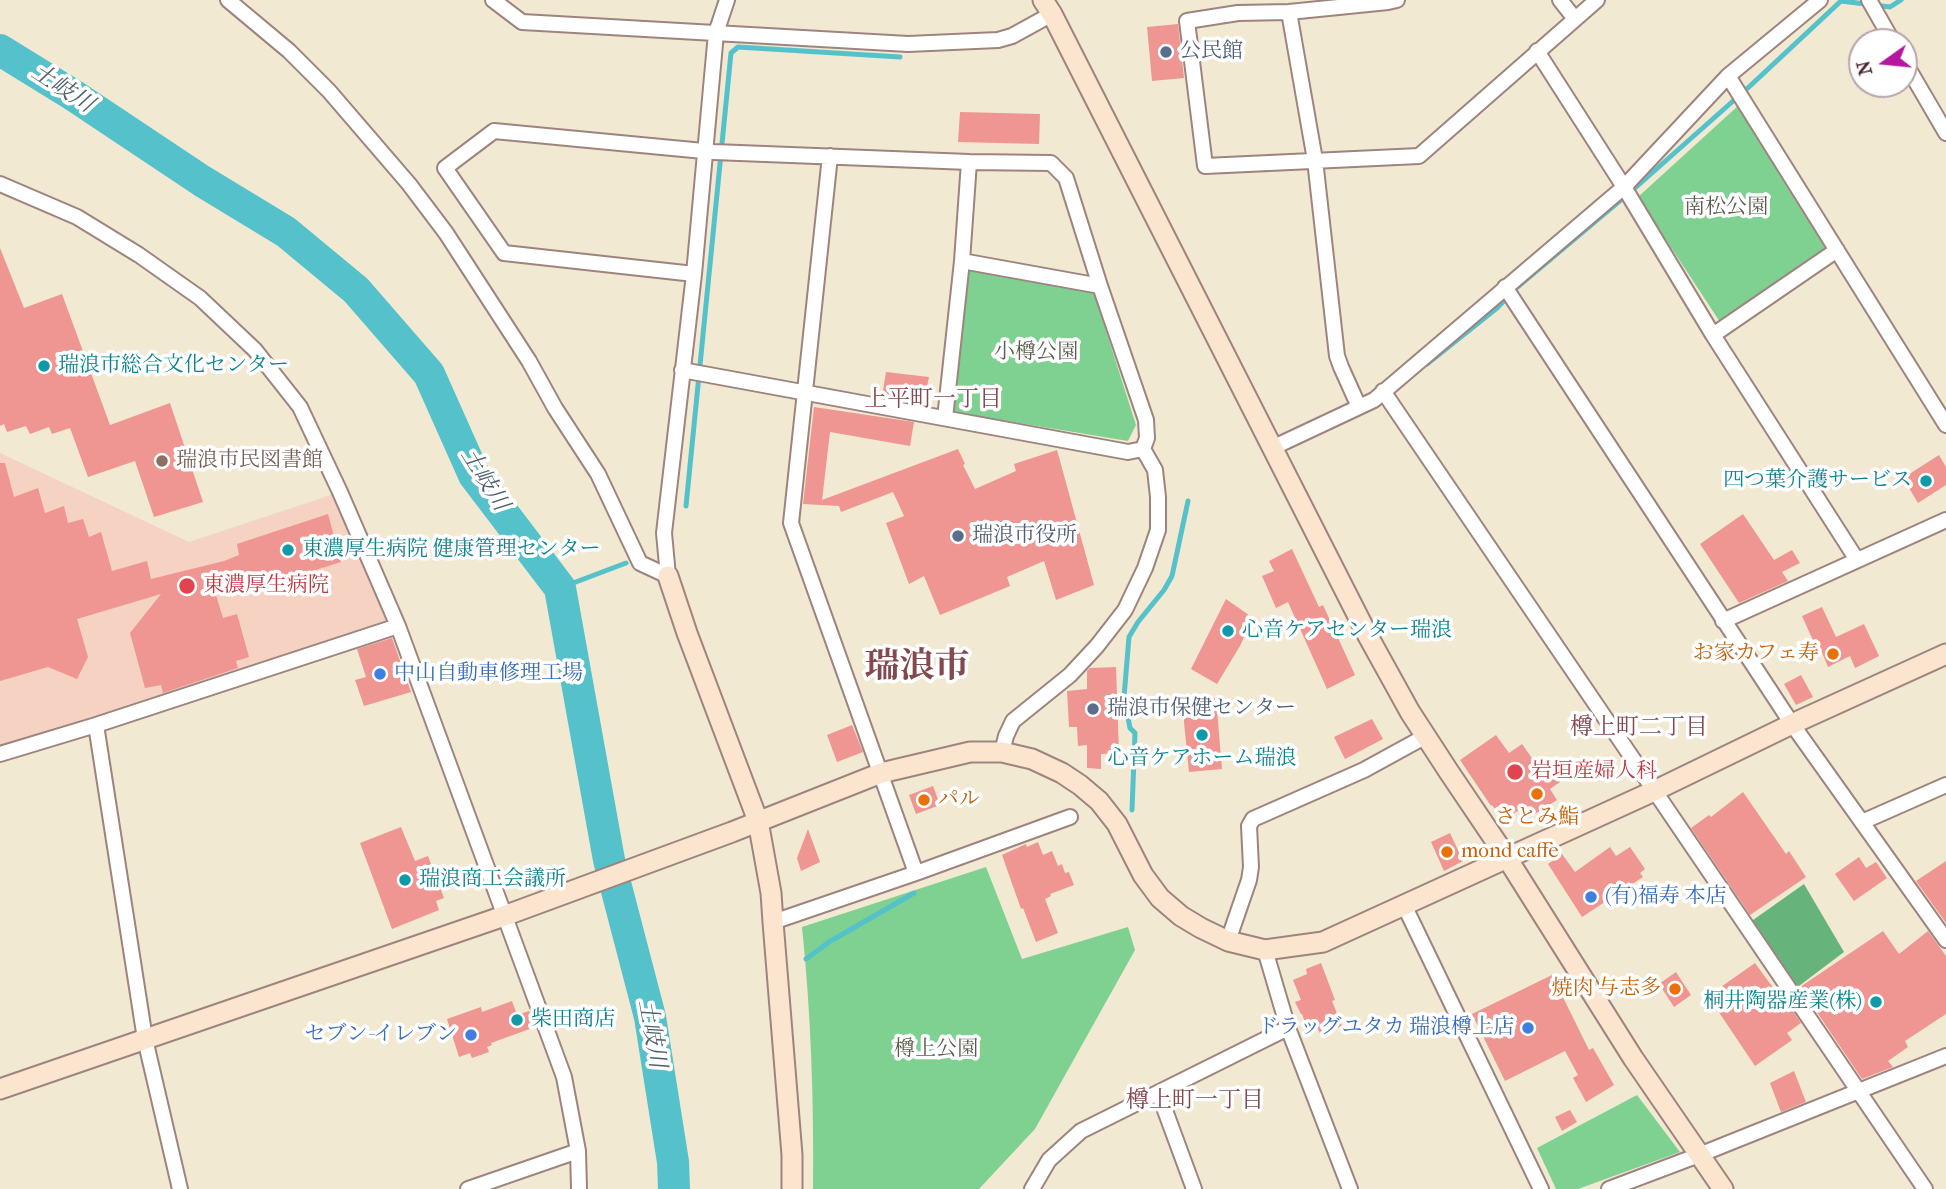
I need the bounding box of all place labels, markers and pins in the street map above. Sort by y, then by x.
place label: 公民館 [1180,39,1243,65]
marker: 公民館 [1158,44,1174,60]
place label: 瑞浪市総合文化センター [58,353,289,379]
marker: 瑞浪市総合文化センター [36,358,52,374]
place label: 瑞浪市民図書館 [176,448,323,474]
marker: 瑞浪市民図書館 [154,453,170,469]
place label: 四つ葉介護サービス [1723,468,1912,494]
marker: 四つ葉介護サービス [1918,473,1934,489]
place label: 瑞浪市役所 [972,523,1077,549]
marker: 瑞浪市役所 [950,528,966,544]
place label: 東濃厚生病院 健康管理センター [302,537,601,563]
marker: 東濃厚生病院 健康管理センター [280,542,296,558]
place label: 東濃厚生病院 [203,573,329,599]
marker: 東濃厚生病院 [177,576,197,596]
place label: 心音ケアセンター瑞浪 [1242,618,1452,644]
marker: 心音ケアセンター瑞浪 [1220,623,1236,639]
place label: お家カフェ寿 [1693,641,1819,667]
marker: お家カフェ寿 [1825,646,1841,662]
place label: 中山自動車修理工場 [394,661,583,687]
marker: 中山自動車修理工場 [372,666,388,682]
place label: 瑞浪市保健センター [1107,696,1296,722]
marker: 瑞浪市保健センター [1085,701,1101,717]
marker: 心音ケアホーム瑞浪 [1194,727,1210,743]
place label: 心音ケアホーム瑞浪 [1108,746,1296,772]
place label: 岩垣産婦人科 [1531,759,1657,785]
marker: 岩垣産婦人科 [1505,762,1525,782]
marker: さとみ鮨 [1529,786,1545,802]
place label: パル [938,787,980,813]
marker: パル [916,792,932,808]
place label: さとみ鮨 [1495,805,1579,831]
place label: mond caffe [1461,839,1559,865]
marker: mond caffe [1439,844,1455,860]
place label: 瑞浪商工会議所 [419,867,566,893]
marker: 瑞浪商工会議所 [397,872,413,888]
place label: (有)福寿 本店 [1605,884,1726,910]
marker: (有)福寿 本店 [1583,889,1599,905]
place label: 焼肉 与志多 [1551,976,1661,1002]
marker: 焼肉 与志多 [1667,981,1683,997]
place label: 桐井陶器産業(株) [1703,989,1862,1015]
marker: 桐井陶器産業(株) [1868,994,1884,1010]
place label: 柴田商店 [531,1007,615,1033]
marker: 柴田商店 [509,1012,525,1028]
place label: ドラッグユタカ 瑞浪樽上店 [1257,1015,1514,1041]
marker: ドラッグユタカ 瑞浪樽上店 [1520,1020,1536,1036]
place label: セブン-イレブン [305,1022,457,1048]
marker: セブン-イレブン [463,1027,479,1043]

